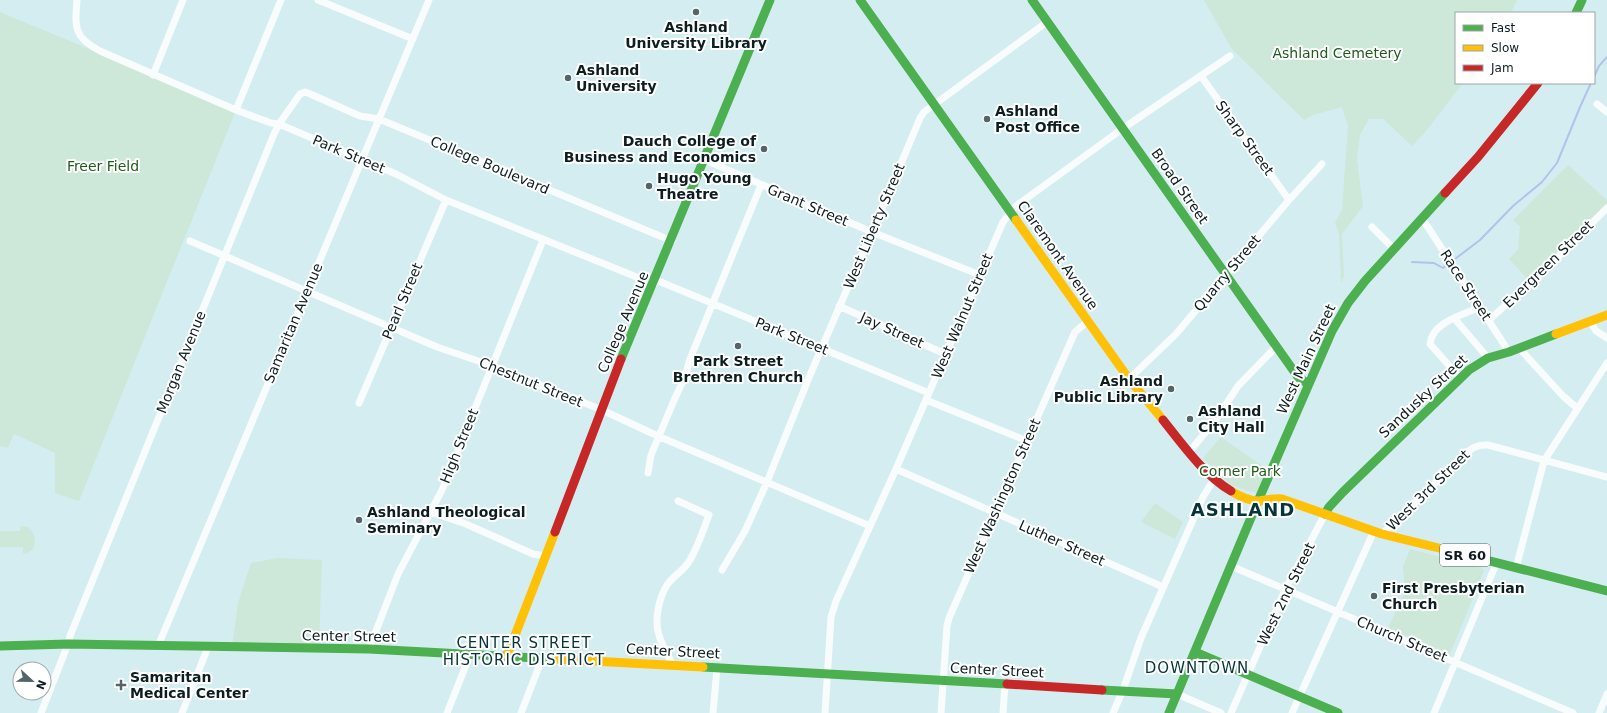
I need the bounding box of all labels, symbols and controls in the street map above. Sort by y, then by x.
marker: Ashland University Library [691,7,701,17]
legend [1455,12,1595,84]
place label: Ashland University Library [625,19,767,51]
text: Fast [1491,21,1515,35]
text: Slow [1491,41,1519,55]
park label: Ashland Cemetery [1272,45,1402,61]
text: Jam [1490,61,1514,75]
place label: Ashland University [576,62,657,94]
marker: Ashland University [563,73,573,83]
street label: Sharp Street [1213,98,1278,179]
place label: Ashland Post Office [995,103,1080,135]
marker: Ashland Post Office [982,114,992,124]
street label: Park Street [310,132,388,177]
street label: College Boulevard [428,133,552,197]
place label: Dauch College of Business and Economics [564,133,757,165]
marker: Dauch College of Business and Economics [759,144,769,154]
street label: Broad Street [1148,145,1212,227]
park label: Freer Field [67,158,139,174]
street label: West Liberty Street [840,160,908,291]
place label: Hugo Young Theatre [657,170,752,202]
marker: Hugo Young Theatre [644,181,654,191]
street label: Grant Street [765,181,851,229]
street label: Claremont Avenue [1014,197,1102,313]
street label: Evergreen Street [1500,217,1597,311]
street label: Quarry Street [1190,231,1264,315]
street label: Race Street [1437,247,1495,324]
street label: West Walnut Street [928,250,996,381]
street label: Pearl Street [379,260,426,342]
street label: Samaritan Avenue [260,261,326,385]
street label: College Avenue [594,269,652,375]
street label: West Main Street [1274,301,1339,416]
street label: Morgan Avenue [153,308,209,416]
street label: Jay Street [857,308,927,351]
street label: Park Street [753,314,831,358]
marker: Park Street Brethren Church [733,341,743,351]
street label: Sandusky Street [1376,351,1471,441]
place label: Park Street Brethren Church [673,353,803,385]
street label: Chestnut Street [477,354,586,410]
place label: Ashland Public Library [1054,373,1163,405]
marker: Ashland Public Library [1166,384,1176,394]
place label: Ashland City Hall [1198,403,1265,435]
street label: High Street [437,406,481,486]
marker: Ashland City Hall [1185,414,1195,424]
street label: West Washington Street [960,415,1044,576]
street label: West 3rd Street [1383,446,1473,534]
park label: Corner Park [1199,463,1282,479]
district label: ASHLAND [1191,499,1295,520]
place label: Ashland Theological Seminary [367,504,526,536]
marker: Ashland Theological Seminary [354,515,364,525]
street label: Luther Street [1017,517,1108,569]
street label: West 2nd Street [1254,539,1318,648]
road number: SR 60 [1440,544,1490,566]
place label: First Presbyterian Church [1382,580,1525,612]
marker: First Presbyterian Church [1369,591,1379,601]
street label: Church Street [1354,613,1450,665]
street label: Center Street [302,627,397,645]
district label: CENTER STREET HISTORIC DISTRICT [443,634,605,669]
street label: Center Street [626,641,721,661]
district label: DOWNTOWN [1145,659,1249,677]
street label: Center Street [950,660,1045,680]
north arrow [12,661,52,701]
place label: Samaritan Medical Center [130,669,249,701]
text: N [33,678,49,691]
marker: Samaritan Medical Center [115,679,127,691]

